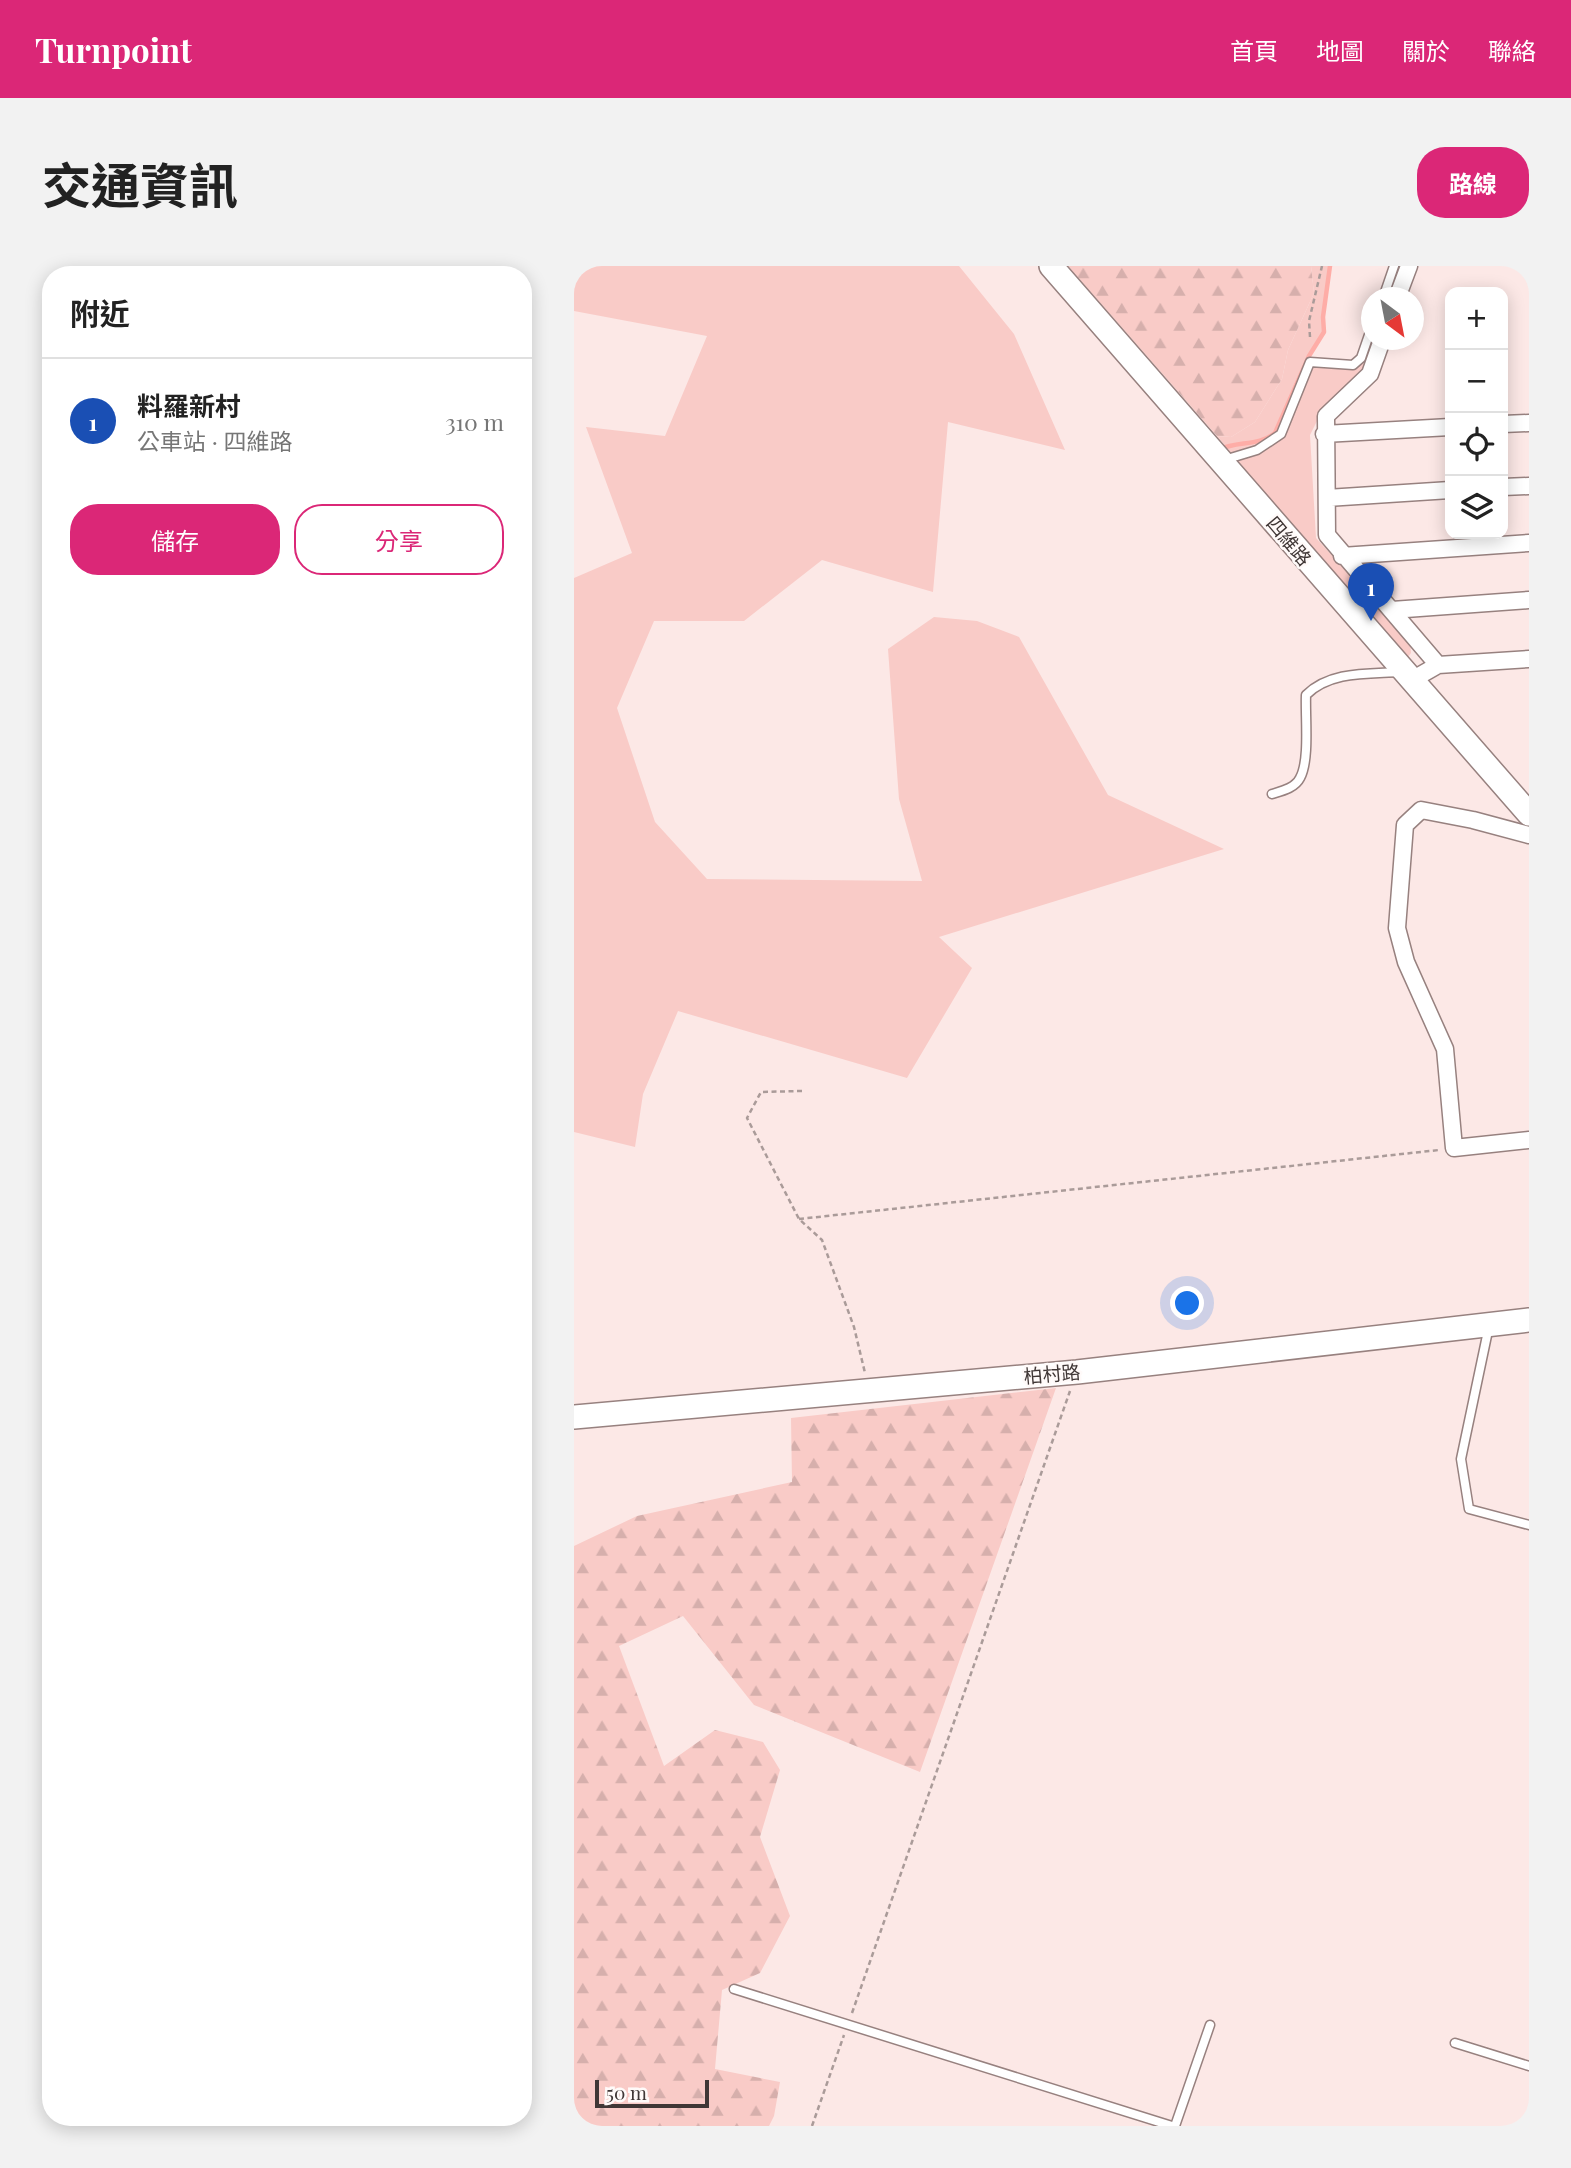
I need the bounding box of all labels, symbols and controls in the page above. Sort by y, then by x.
text: Turnpoint [35,27,192,71]
text: 首頁 [1230,34,1278,66]
text: 地圖 [1316,34,1364,66]
text: 關於 [1402,34,1450,66]
text: 聯絡 [1488,34,1536,66]
button: 路線 [1417,147,1529,218]
text: 交通資訊 [42,151,238,216]
north arrow [1361,287,1424,350]
map controls [1445,287,1508,539]
button: + [1445,287,1508,350]
text: 附近 [70,293,130,333]
button: − [1445,350,1508,413]
text: 料羅新村 [137,388,241,423]
text: 1 [89,406,97,437]
text: 310 m [445,406,504,437]
button: locate [1445,413,1508,476]
text: 公車站 · 四維路 [137,425,293,456]
button: layers [1445,476,1508,539]
button: 儲存 [70,504,280,575]
button: 分享 [294,504,504,575]
street label: 四維路 [1261,510,1318,571]
pin: 1 [1348,563,1394,621]
your location [1170,1286,1204,1320]
street label: 柏村路 [1022,1358,1081,1388]
scale bar [595,2077,709,2109]
text: 50 m [606,2079,647,2105]

